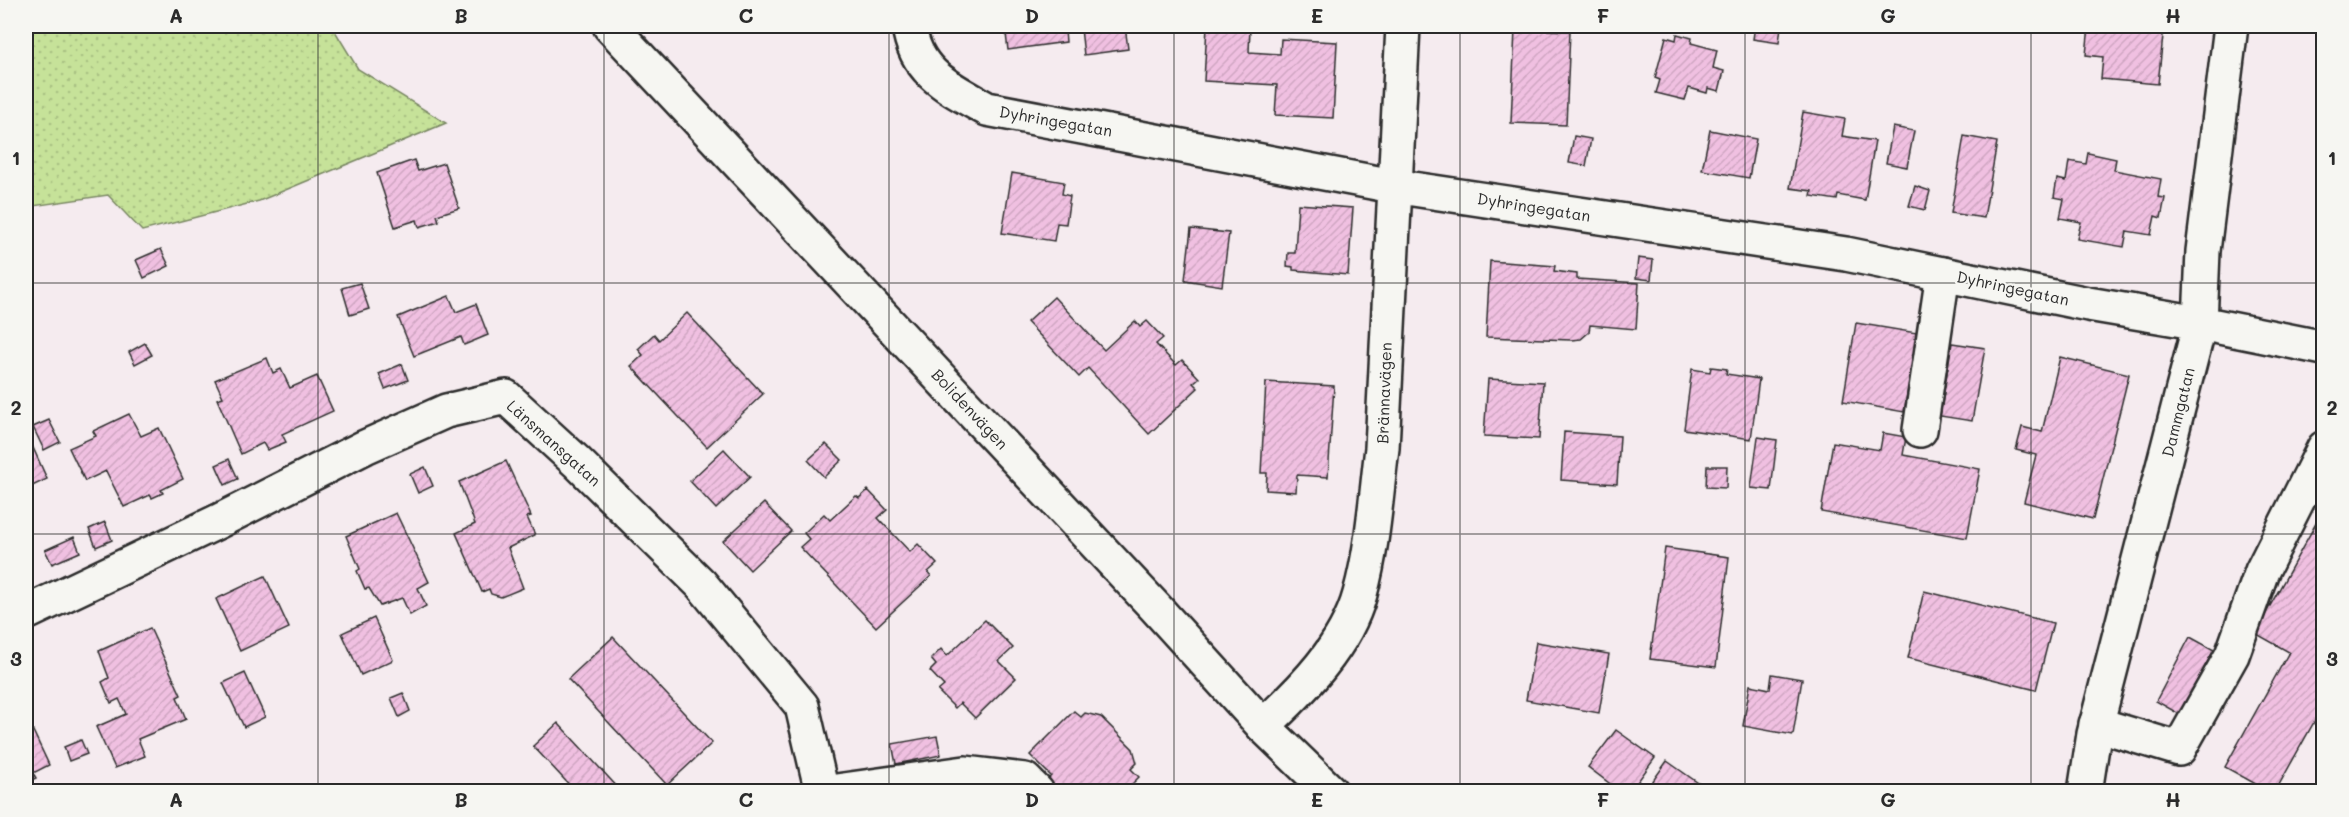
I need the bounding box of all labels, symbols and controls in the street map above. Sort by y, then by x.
text: A [169,2,183,28]
text: B [454,2,468,28]
text: C [739,2,754,28]
text: D [1025,2,1039,28]
text: E [1311,2,1323,28]
text: F [1597,2,1610,28]
text: G [1880,2,1896,28]
text: H [2165,2,2181,28]
street label: Dyhringegatan [998,100,1114,141]
text: 1 [12,144,20,170]
text: 1 [2328,144,2336,170]
street label: Dyhringegatan [1476,187,1592,226]
street label: Dyhringegatan [1955,265,2071,310]
street label: Brännavägen [1371,342,1396,444]
street label: Bolidenvägen [928,364,1013,454]
street label: Dammgatan [2156,365,2199,459]
text: 2 [10,394,22,420]
text: 2 [2326,394,2338,420]
street label: Länsmansgatan [503,395,606,490]
text: 3 [10,645,22,671]
text: 3 [2326,645,2338,671]
text: A [169,786,183,812]
text: B [454,786,468,812]
text: C [739,786,754,812]
text: D [1025,786,1039,812]
text: E [1311,786,1323,812]
text: F [1597,786,1610,812]
text: G [1880,786,1896,812]
text: H [2165,786,2181,812]

